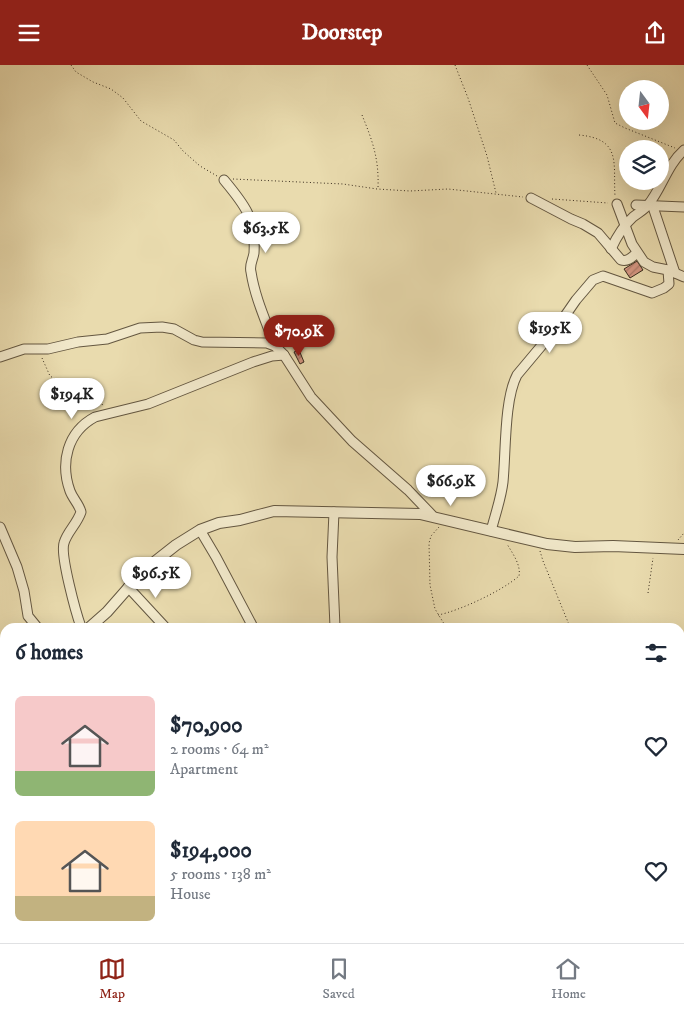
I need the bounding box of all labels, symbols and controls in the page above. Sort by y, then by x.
icon: menu [15,19,43,47]
text: Doorstep [302,19,382,46]
icon: share [641,19,669,47]
north arrow [619,80,669,130]
map controls [619,80,669,190]
button: layers [619,140,669,190]
pin: $63.5K [225,211,307,254]
text: $63.5K [243,218,289,238]
pin: $195K [515,311,585,354]
pin: $70.9K [258,315,340,357]
text: $195K [529,318,571,338]
text: $70.9K [275,321,323,341]
pin: $194K [37,377,107,420]
text: $194K [51,384,94,404]
pin: $66.9K [410,465,492,507]
text: $66.9K [427,471,475,491]
pin: $96.5K [115,557,197,599]
text: $96.5K [132,563,180,583]
icon: filters [642,639,670,667]
text: 6 homes [15,640,83,666]
text: $70,900 [170,713,243,739]
icon: home [55,716,115,776]
icon: heart [642,732,670,760]
text: 2 rooms · 64 m² [170,739,269,759]
text: Apartment [170,759,238,779]
text: $194,000 [170,838,252,864]
icon: home [55,841,115,901]
icon: heart [642,857,670,885]
text: 5 rooms · 138 m² [170,864,271,884]
text: House [170,884,211,904]
tab: Map [98,955,126,1003]
tab: Saved [323,955,355,1003]
tab: Home [551,955,586,1003]

